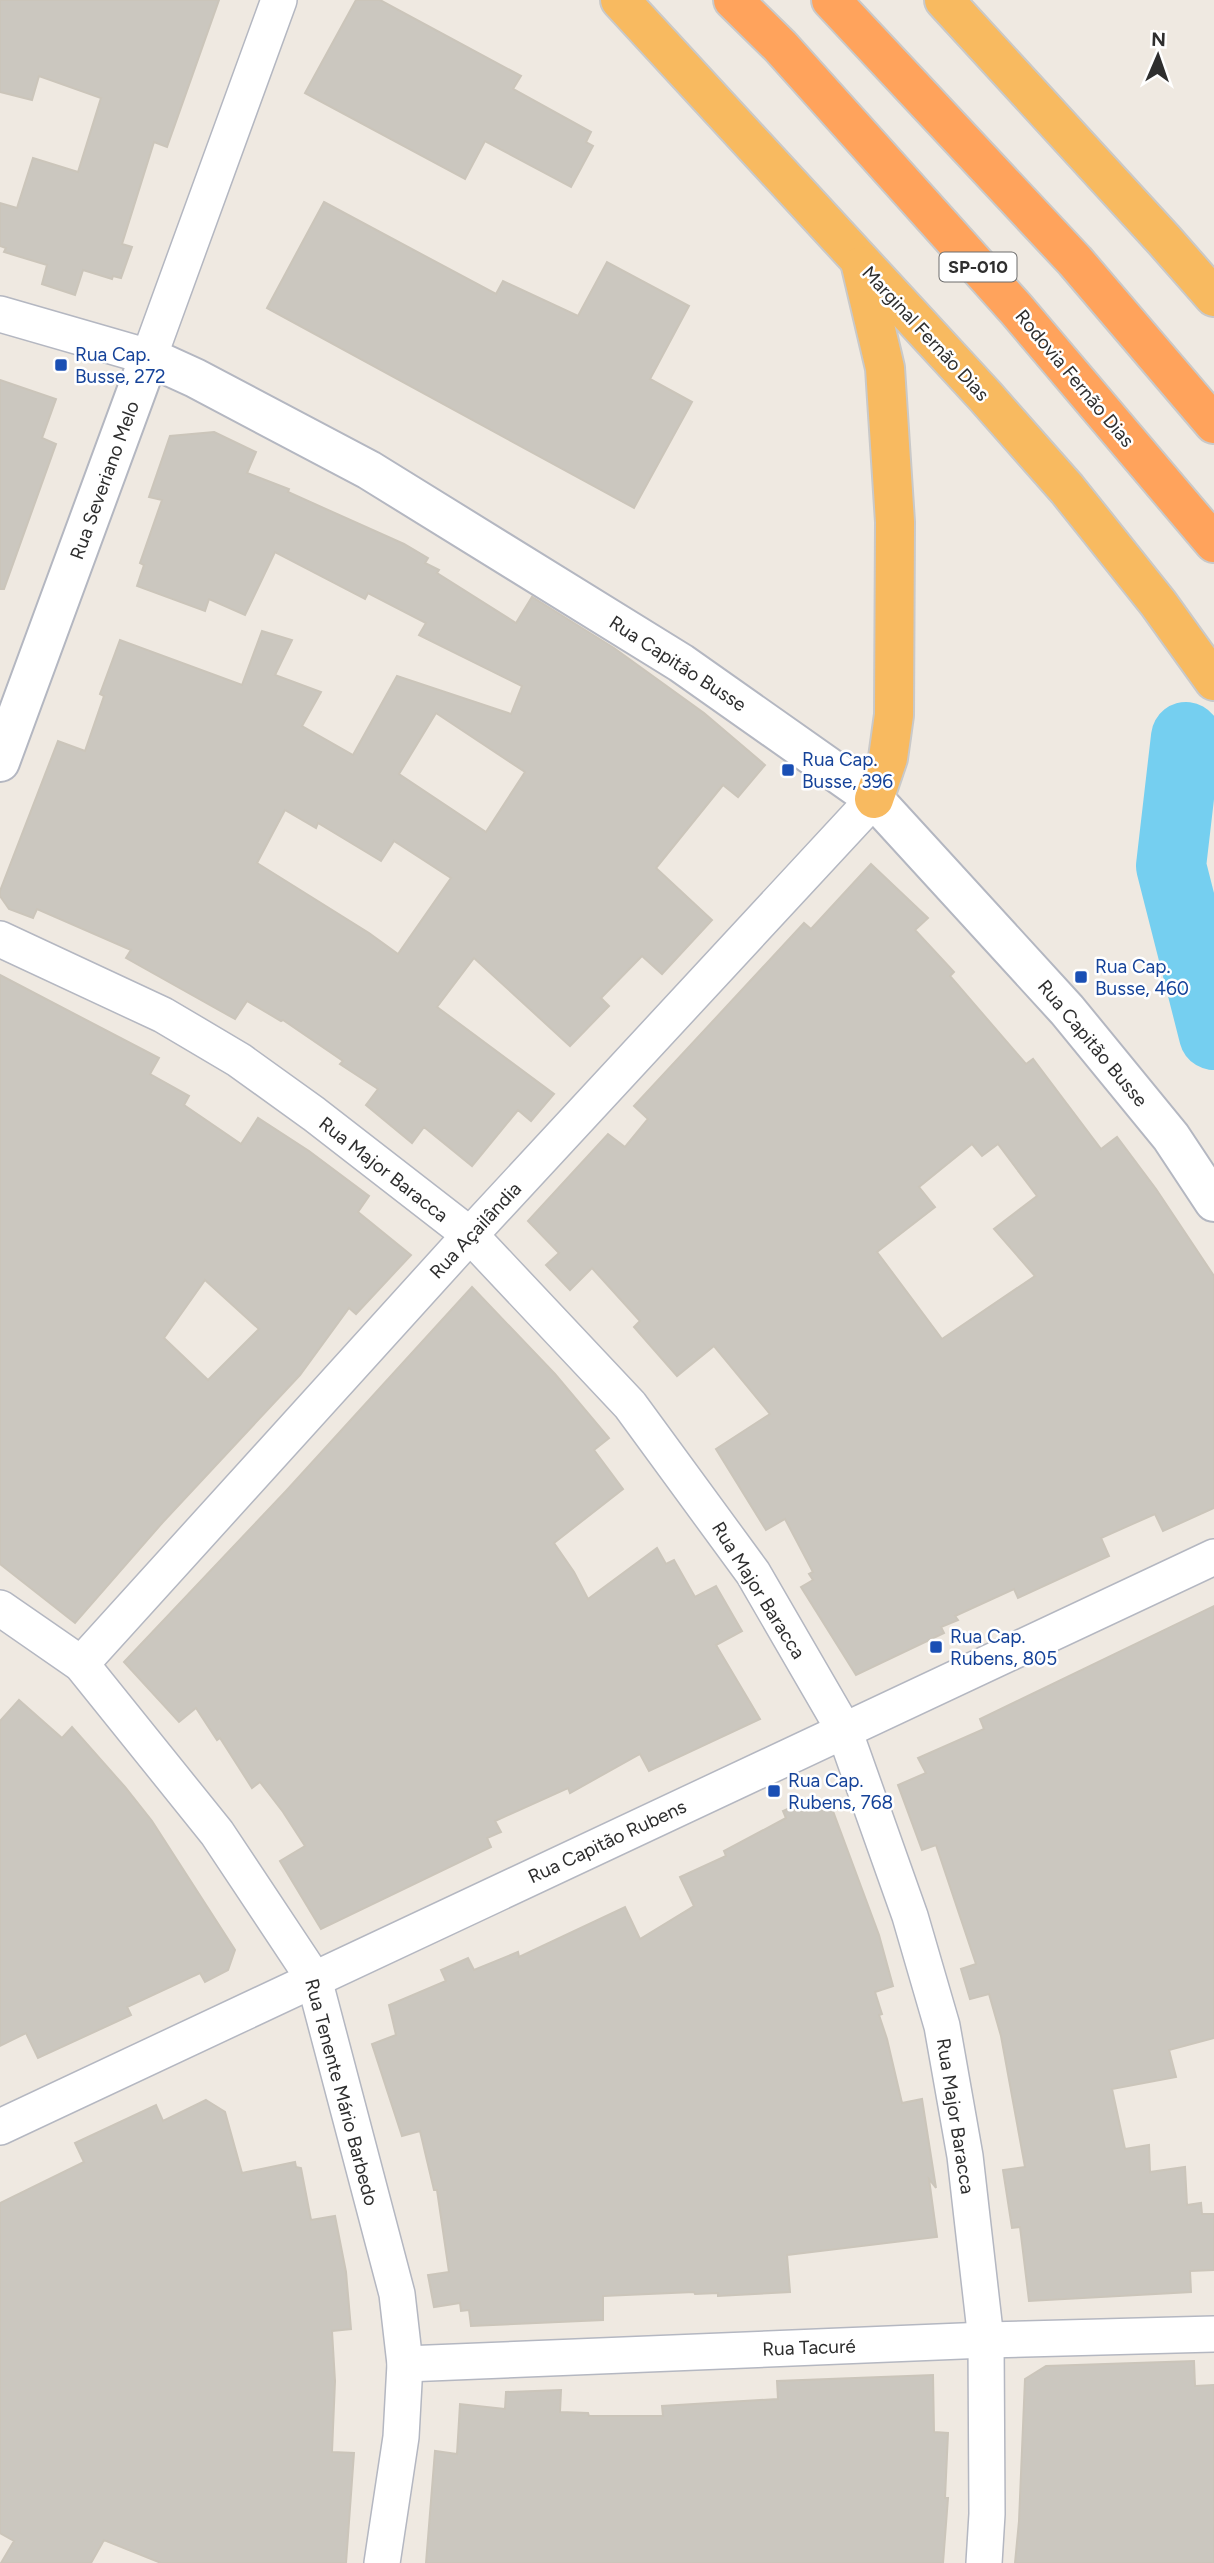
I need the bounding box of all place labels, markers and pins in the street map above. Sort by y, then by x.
place label: Rua Cap. Busse, 272 [75,343,166,388]
marker: Rua Cap. Busse, 272 [53,357,69,373]
place label: Rua Cap. Busse, 396 [802,748,893,793]
marker: Rua Cap. Busse, 396 [780,762,796,778]
place label: Rua Cap. Busse, 460 [1095,955,1189,1000]
marker: Rua Cap. Busse, 460 [1073,969,1089,985]
place label: Rua Cap. Rubens, 805 [950,1625,1057,1670]
marker: Rua Cap. Rubens, 805 [928,1639,944,1655]
place label: Rua Cap. Rubens, 768 [788,1769,893,1814]
marker: Rua Cap. Rubens, 768 [766,1783,782,1799]

